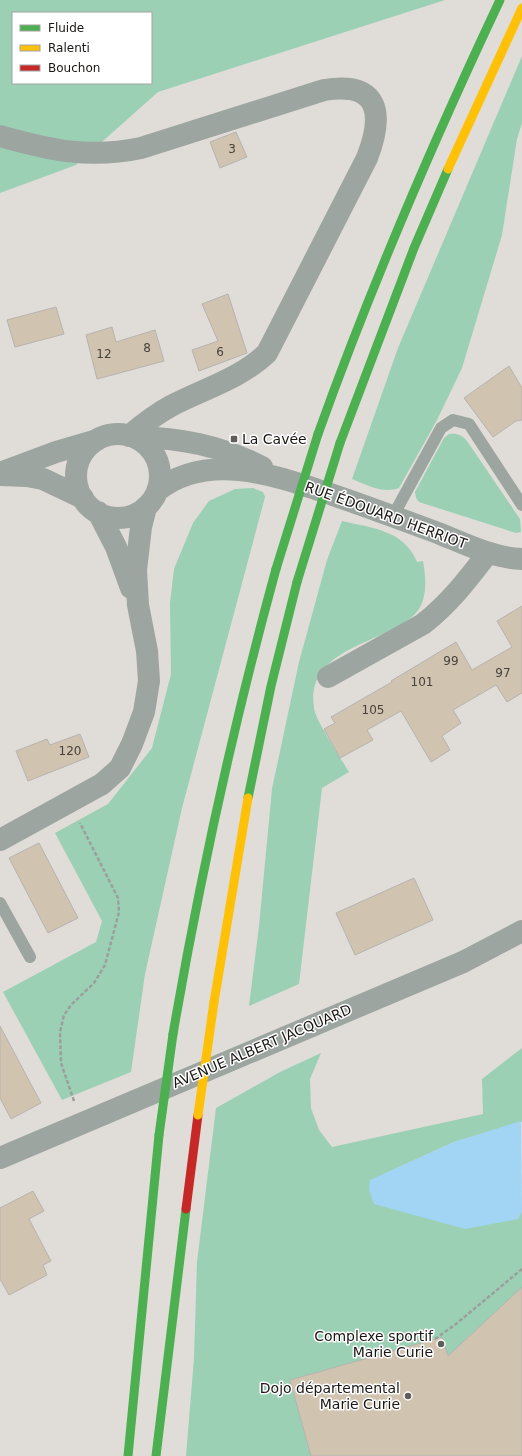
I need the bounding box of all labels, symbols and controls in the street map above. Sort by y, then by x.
legend [12,12,152,84]
text: Fluide [48,21,84,35]
text: Ralenti [48,41,90,55]
text: Bouchon [48,61,100,75]
house number: 3 [228,142,236,156]
house number: 8 [143,341,151,355]
house number: 6 [216,345,224,359]
house number: 12 [96,347,112,361]
place label: La Cavée [242,431,307,447]
marker: La Cavée [229,434,239,444]
street label: RUE ÉDOUARD HERRIOT [303,478,470,552]
house number: 99 [443,654,459,668]
house number: 97 [495,666,511,680]
house number: 101 [411,675,433,689]
house number: 105 [362,703,384,717]
house number: 120 [59,744,81,758]
street label: AVENUE ALBERT JACQUARD [170,1001,354,1091]
place label: Complexe sportif Marie Curie [314,1328,434,1360]
marker: Complexe sportif Marie Curie [436,1339,446,1349]
place label: Dojo départemental Marie Curie [260,1380,400,1412]
marker: Dojo départemental Marie Curie [403,1391,413,1401]

